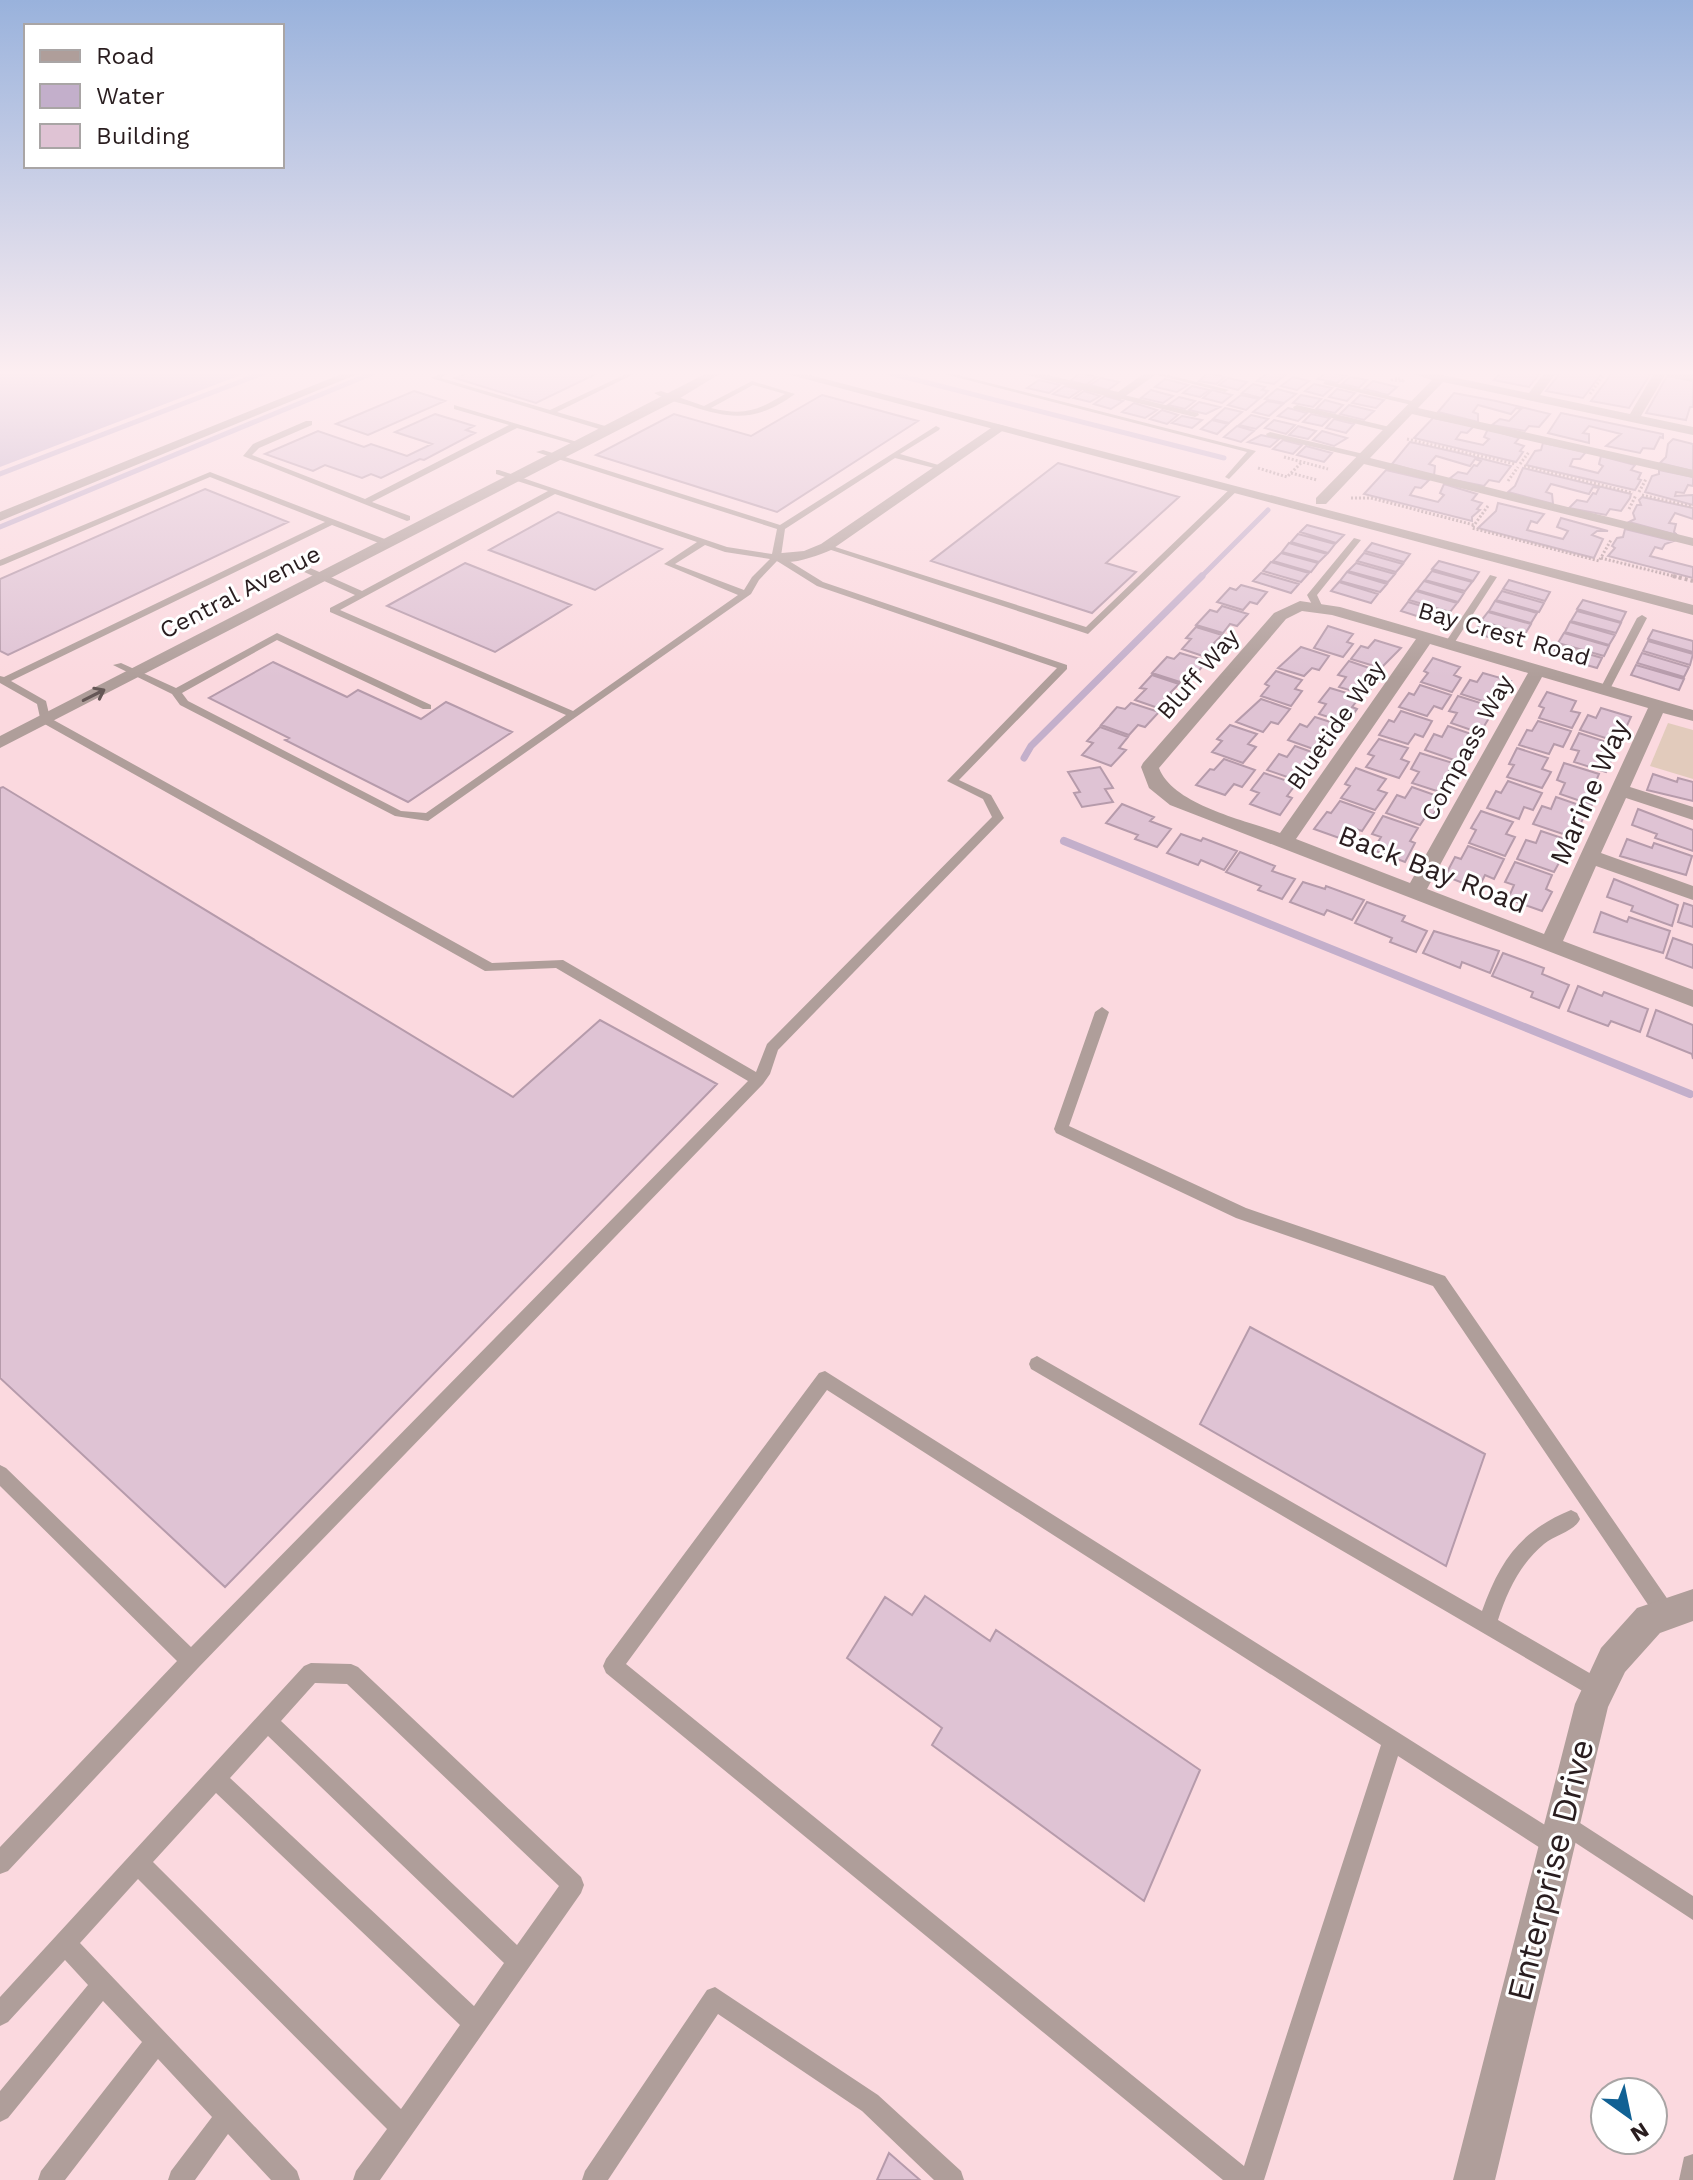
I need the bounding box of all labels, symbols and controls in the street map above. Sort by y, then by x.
legend [24,24,284,168]
text: Road [96,42,155,70]
text: Water [96,82,165,110]
text: Building [96,122,189,150]
street label: Central Avenue [155,539,325,645]
street label: Bay Crest Road [1415,596,1593,672]
street label: Bluff Way [1151,623,1245,725]
street label: Bluetide Way [1281,654,1391,795]
street label: Compass Way [1415,670,1519,826]
one-way arrow [82,686,106,702]
street label: Marine Way [1543,714,1636,870]
street label: Back Bay Road [1334,818,1532,921]
street label: Enterprise Drive [1498,1735,1602,2005]
north arrow [1589,2076,1669,2156]
text: N [1626,2117,1653,2147]

